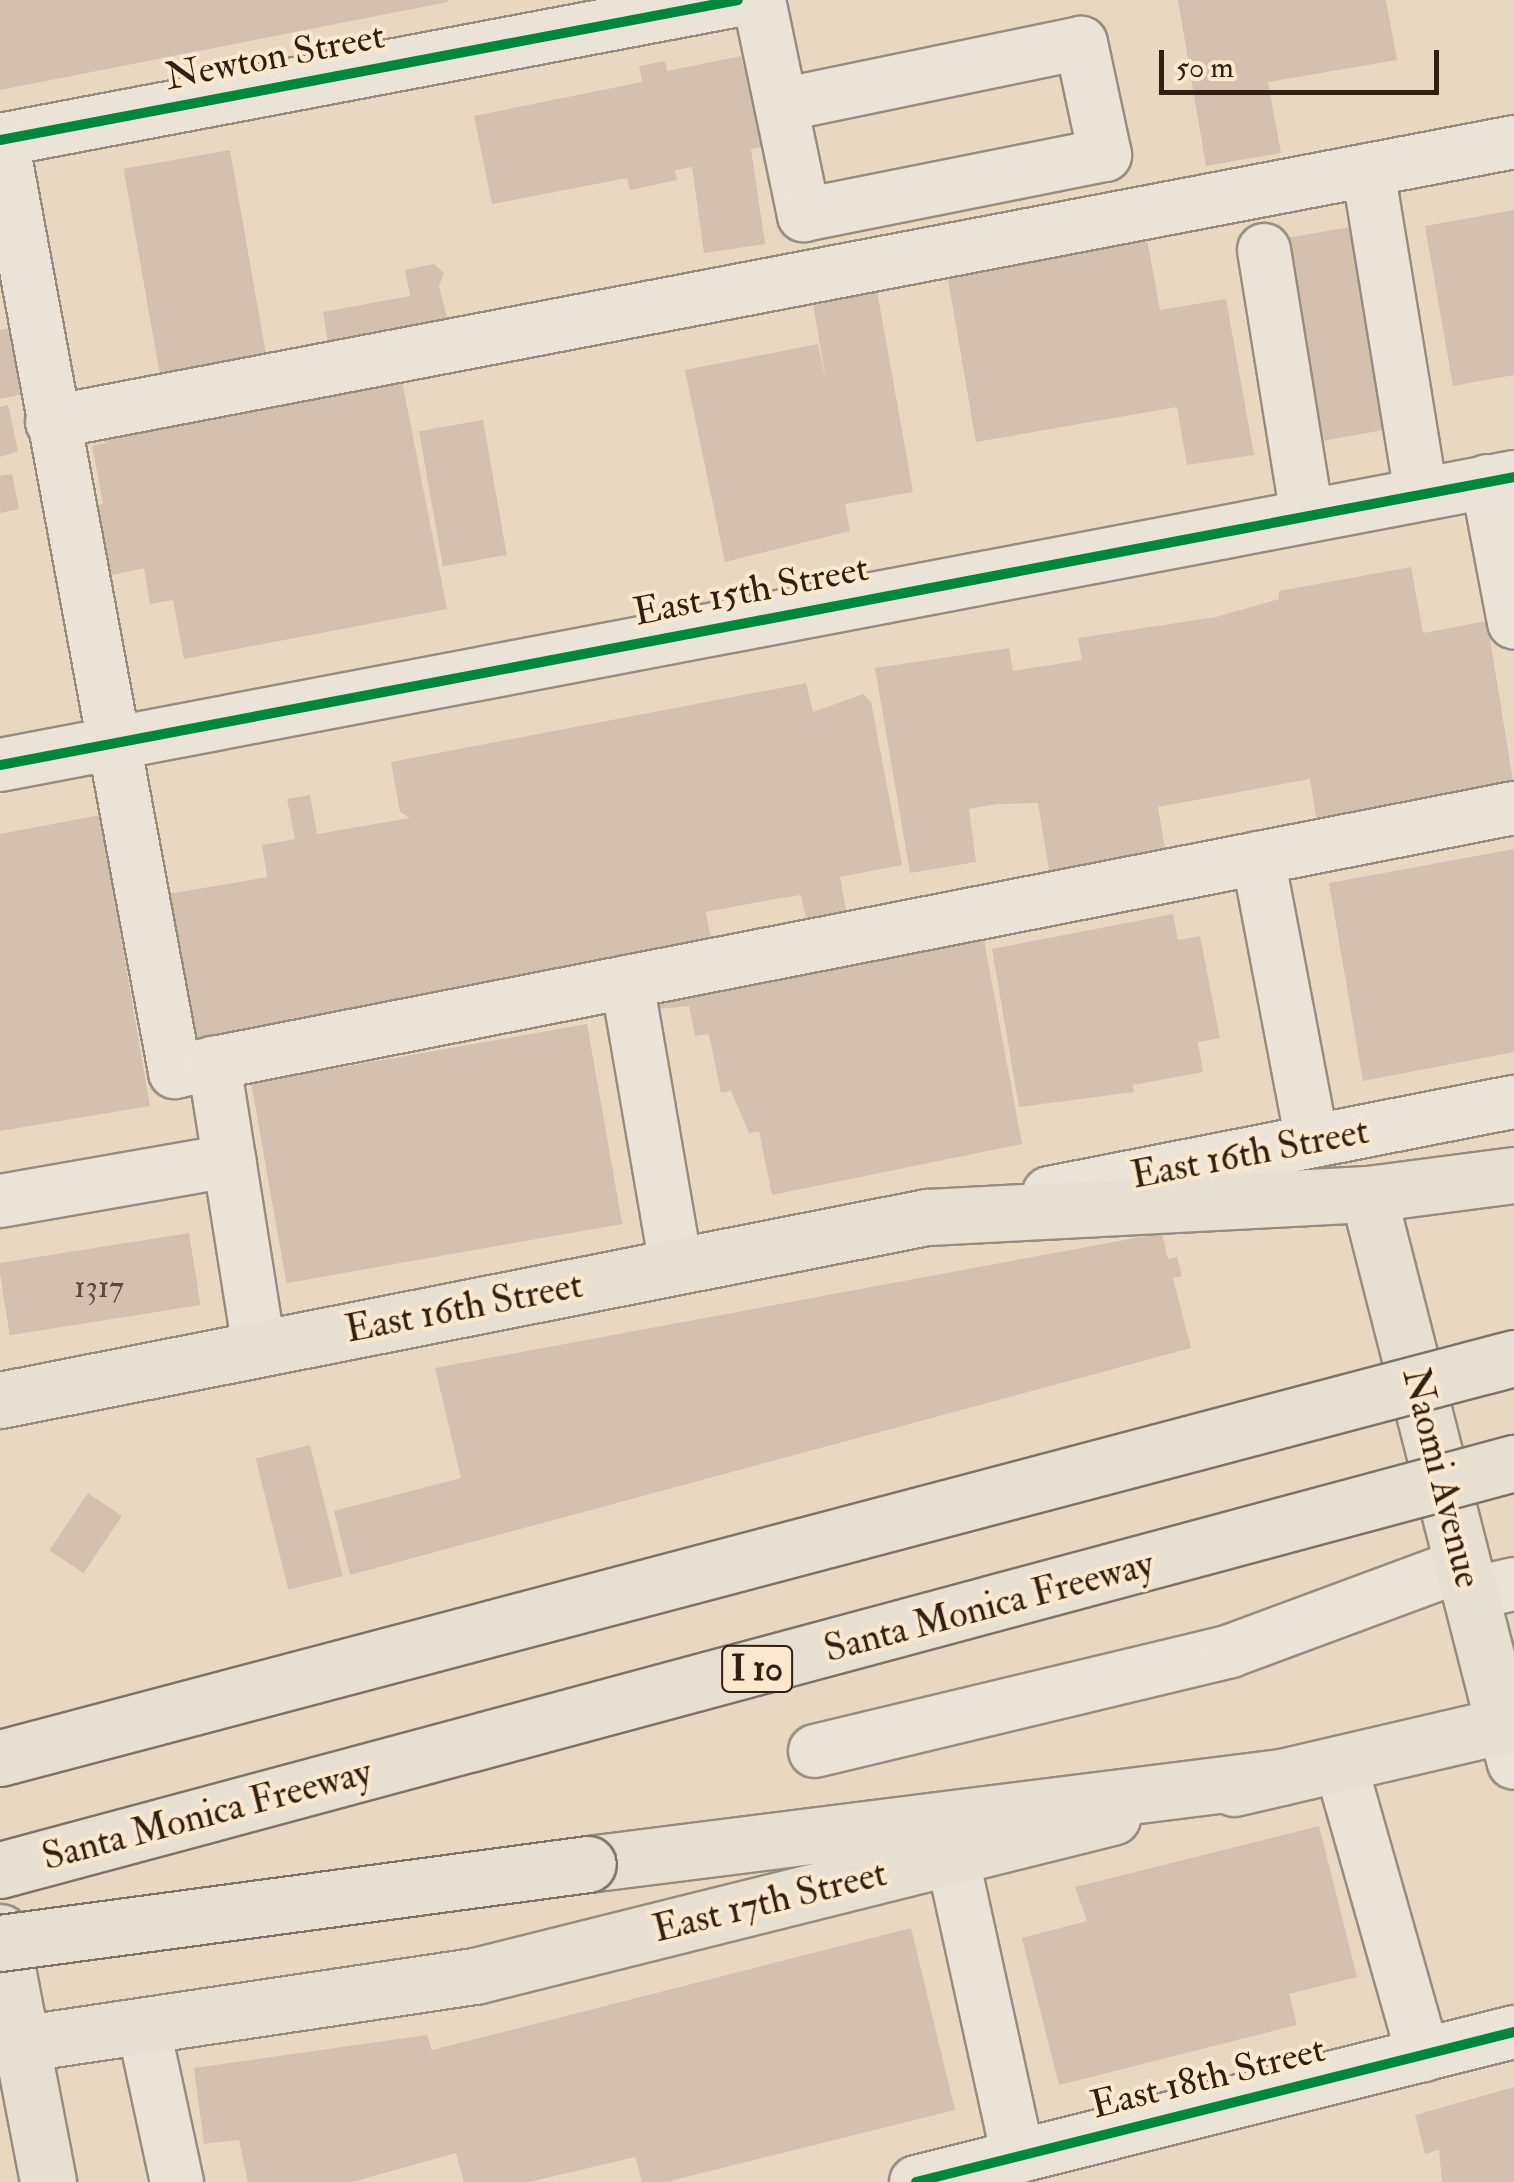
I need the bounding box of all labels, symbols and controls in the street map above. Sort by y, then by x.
street label: Newton Street [162,13,388,101]
scale bar [1164,30,1444,92]
text: 50 m [1176,49,1234,86]
street label: East 15th Street [630,546,872,636]
street label: East 16th Street [1128,1109,1372,1199]
street label: East 16th Street [342,1263,586,1353]
house number: 1317 [74,1268,124,1306]
street label: Naomi Avenue [1392,1364,1490,1592]
street label: Santa Monica Freeway [819,1541,1159,1673]
road number: I 10 [720,1639,794,1699]
street label: Santa Monica Freeway [37,1749,377,1881]
street label: East 17th Street [648,1851,892,1953]
street label: East 18th Street [1086,2027,1330,2129]

